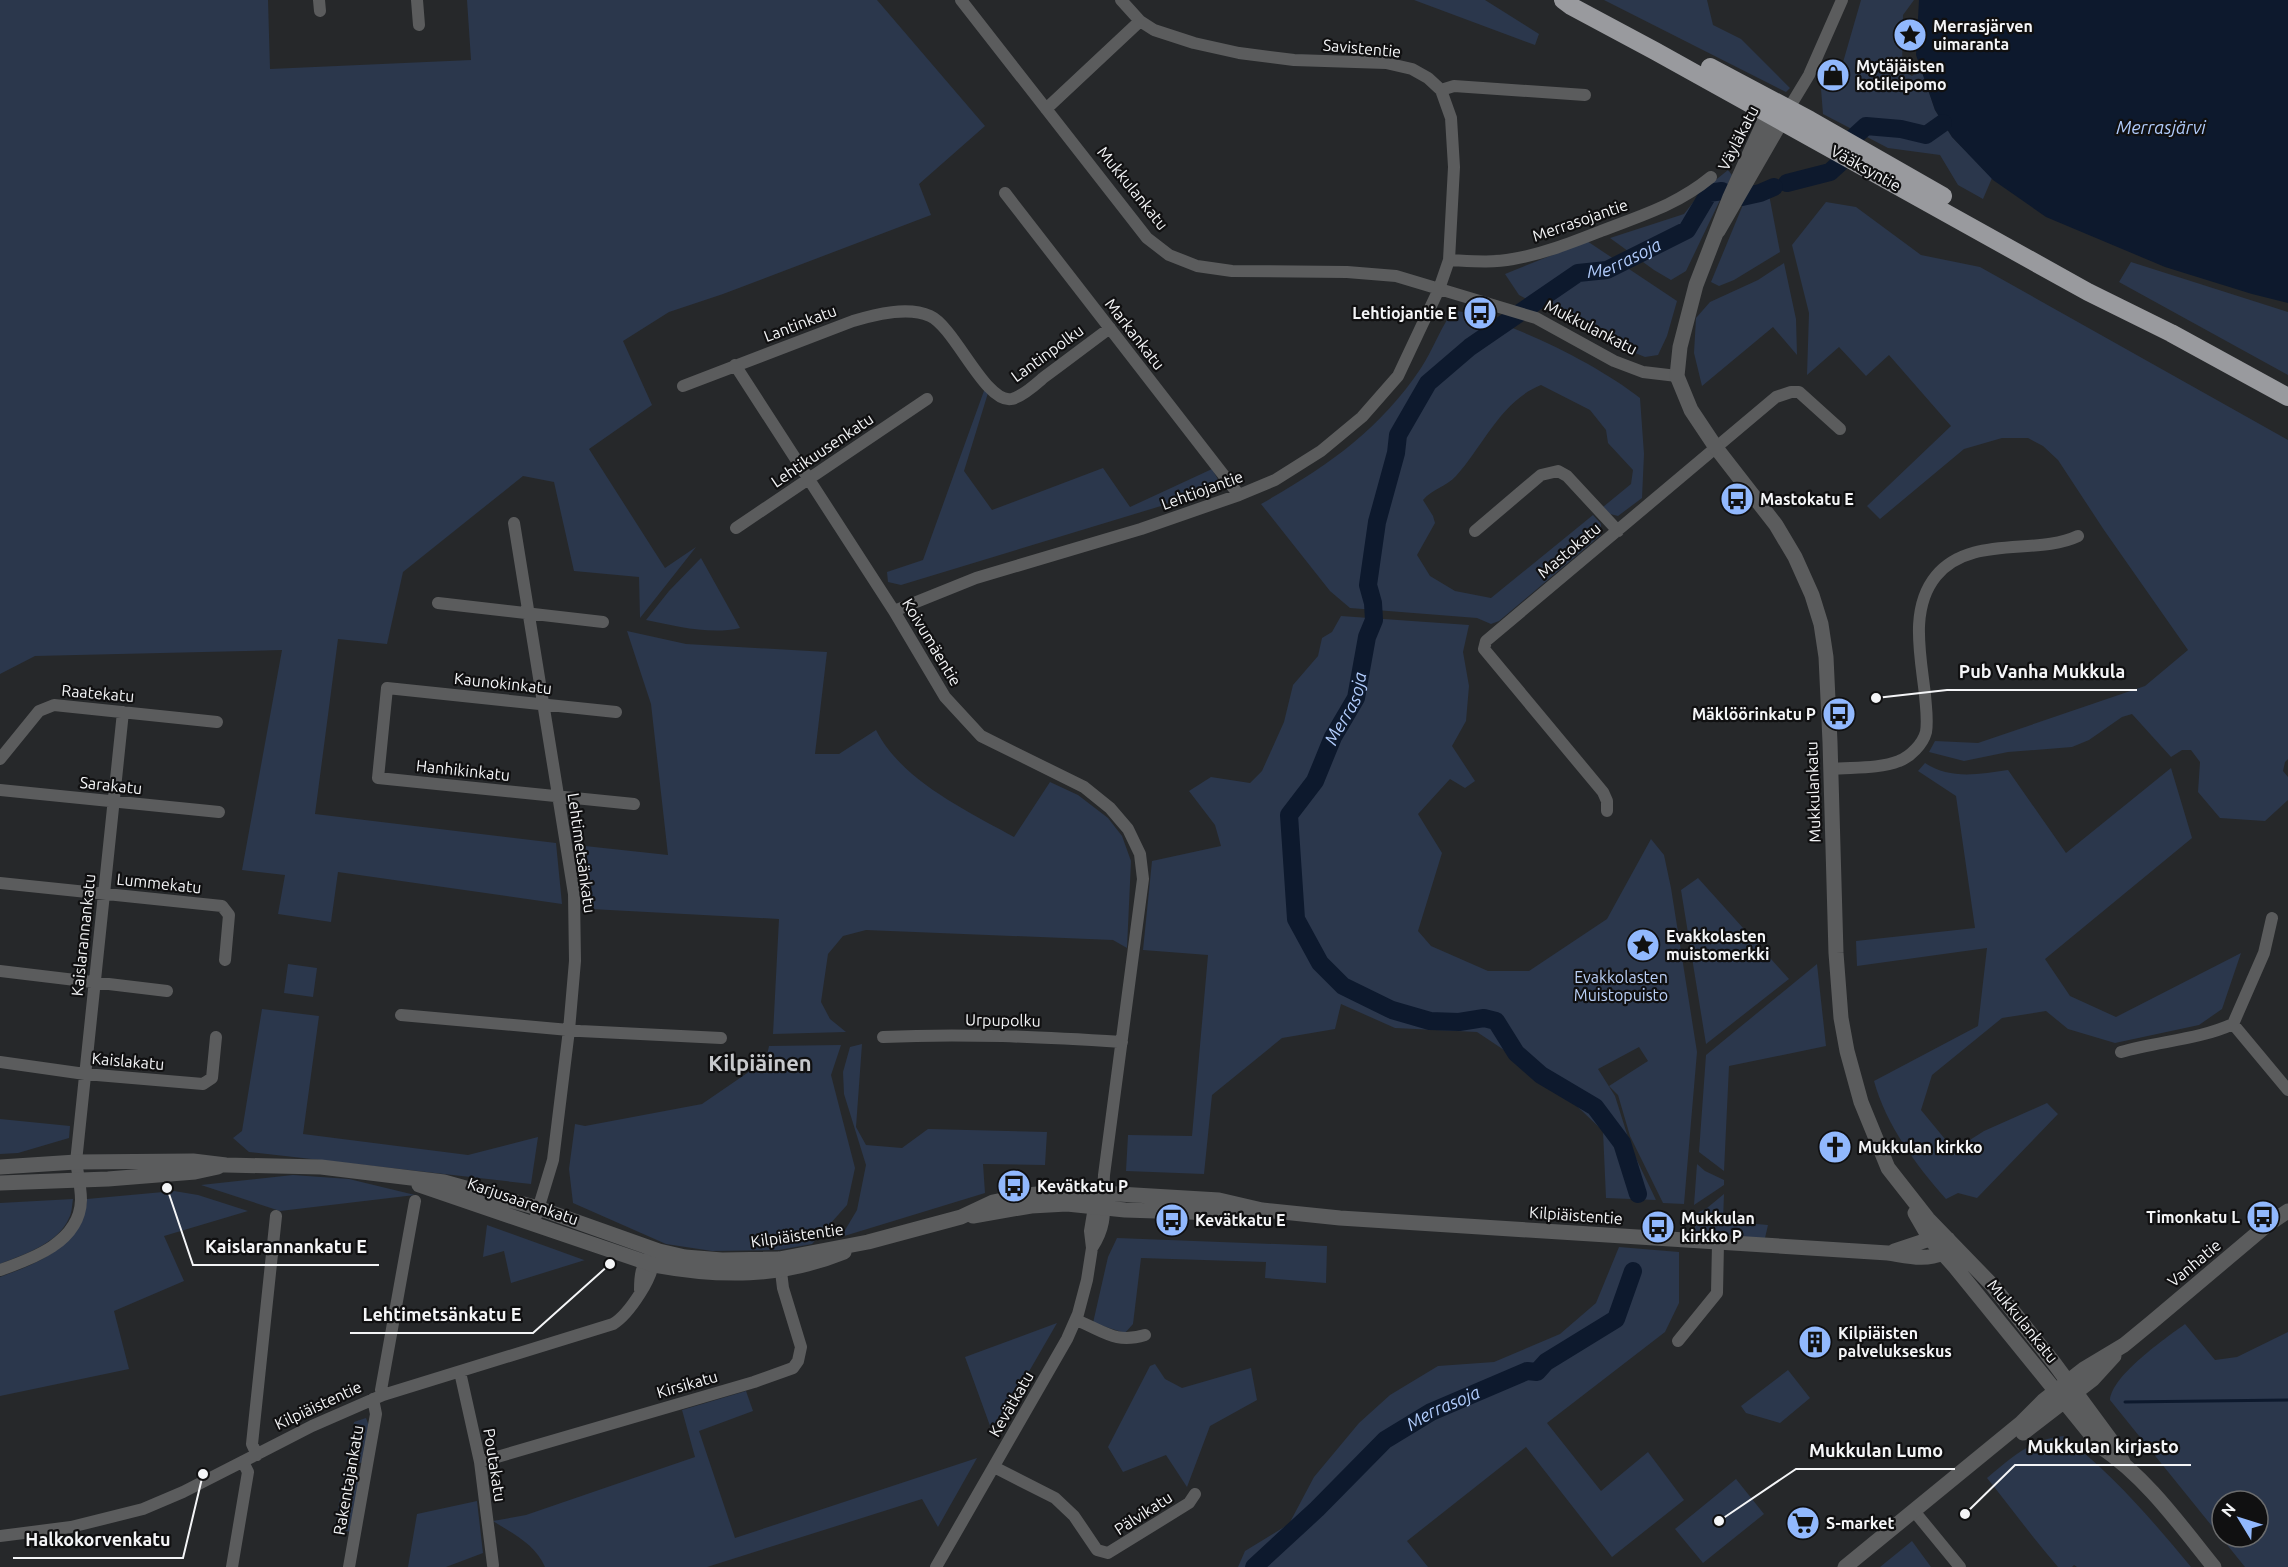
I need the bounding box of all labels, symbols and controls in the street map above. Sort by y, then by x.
place icon: Merrasjärven uimaranta [1892,17,1928,53]
place label: Merrasjärven uimaranta [1933,17,2033,53]
street label: Savistentie [1322,36,1402,60]
shop icon: Mytäjäisten kotileipomo [1815,57,1851,93]
place label: Mytäjäisten kotileipomo [1856,57,1947,93]
street label: Väyläkatu [1714,103,1762,173]
water label: Merrasjärvi [2116,117,2206,137]
street label: Vääksyntie [1828,141,1904,195]
street label: Mukkulankatu [1094,143,1172,233]
street label: Merrasojantie [1530,195,1630,245]
water label: Merrasoja [1586,234,1664,281]
street label: Markankatu [1102,295,1168,373]
bus stop icon: Lehtiojantie E [1462,295,1498,331]
street label: Mukkulankatu [1542,296,1640,358]
street label: Lantinkatu [761,301,839,345]
place label: Lehtiojantie E [1352,304,1457,322]
street label: Lantinpolku [1007,321,1087,385]
street label: Lehtikuusenkatu [768,409,876,491]
street label: Lehtiojantie [1159,467,1245,513]
bus stop icon: Mastokatu E [1719,481,1755,517]
place label: Mastokatu E [1760,490,1854,508]
street label: Mastokatu [1534,519,1604,581]
street label: Koivumäentie [899,595,965,689]
callout: Pub Vanha Mukkula [1947,654,2137,690]
text: Pub Vanha Mukkula [1959,661,2125,681]
street label: Kaunokinkatu [453,669,553,697]
water label: Merrasoja [1320,670,1370,748]
street label: Raatekatu [61,681,135,705]
bus stop icon: Mäklöörinkatu P [1821,696,1857,732]
place label: Mäklöörinkatu P [1692,705,1816,723]
street label: Mukkulankatu [1802,741,1824,843]
street label: Hanhikinkatu [415,756,511,784]
street label: Sarakatu [79,773,143,797]
street label: Lehtimetsänkatu [565,792,599,914]
street label: Lummekatu [116,870,202,896]
street label: Kaislarannankatu [68,873,98,997]
place icon: Evakkolasten muistomerkki [1625,927,1661,963]
place label: Evakkolasten muistomerkki [1666,927,1769,963]
park label: Evakkolasten Muistopuisto [1574,968,1668,1004]
street label: Urpupolku [965,1010,1041,1030]
street label: Kaislakatu [91,1049,165,1073]
district label: Kilpiäinen [708,1050,812,1075]
church icon: Mukkulan kirkko [1817,1129,1853,1165]
place label: Mukkulan kirkko [1858,1138,1983,1156]
bus stop icon: Kevätkatu P [996,1168,1032,1204]
street label: Karjusaarenkatu [465,1174,581,1228]
place label: Kevätkatu P [1037,1177,1128,1195]
bus stop icon: Timonkatu L [2245,1199,2281,1235]
bus stop icon: Kevätkatu E [1154,1202,1190,1238]
street label: Kilpiäistentie [1529,1203,1623,1227]
place label: Timonkatu L [2146,1208,2240,1226]
bus stop icon: Mukkulan kirkko P [1640,1209,1676,1245]
place label: Mukkulan kirkko P [1681,1209,1755,1245]
place label: Kevätkatu E [1195,1211,1285,1229]
street label: Kilpiäistentie [749,1220,845,1250]
callout: Kaislarannankatu E [193,1229,379,1265]
text: Kaislarannankatu E [205,1236,367,1256]
street label: Vanhatie [2164,1236,2224,1290]
street label: Mukkulankatu [1984,1276,2062,1366]
callout: Lehtimetsänkatu E [350,1297,533,1333]
text: Lehtimetsänkatu E [363,1304,522,1324]
building icon: Kilpiäisten palvelukseskus [1797,1324,1833,1360]
place label: Kilpiäisten palvelukseskus [1838,1324,1952,1360]
street label: Kirsikatu [654,1367,720,1401]
street label: Kevätkatu [985,1368,1037,1440]
street label: Kilpiäistentie [272,1377,364,1433]
water label: Merrasoja [1402,1381,1483,1434]
street label: Rakentajankatu [329,1424,367,1536]
street label: Poutakatu [480,1427,510,1503]
callout: Mukkulan kirjasto [2015,1429,2191,1465]
callout: Mukkulan Lumo [1796,1433,1955,1469]
text: Mukkulan kirjasto [2027,1436,2179,1456]
text: Mukkulan Lumo [1809,1440,1943,1460]
street label: Pälvikatu [1111,1488,1175,1538]
north arrow [2210,1489,2270,1549]
text: N [2217,1500,2239,1520]
supermarket icon: S-market [1785,1505,1821,1541]
place label: S-market [1826,1514,1894,1532]
callout: Halkokorvenkatu [13,1522,183,1558]
text: Halkokorvenkatu [25,1529,171,1549]

